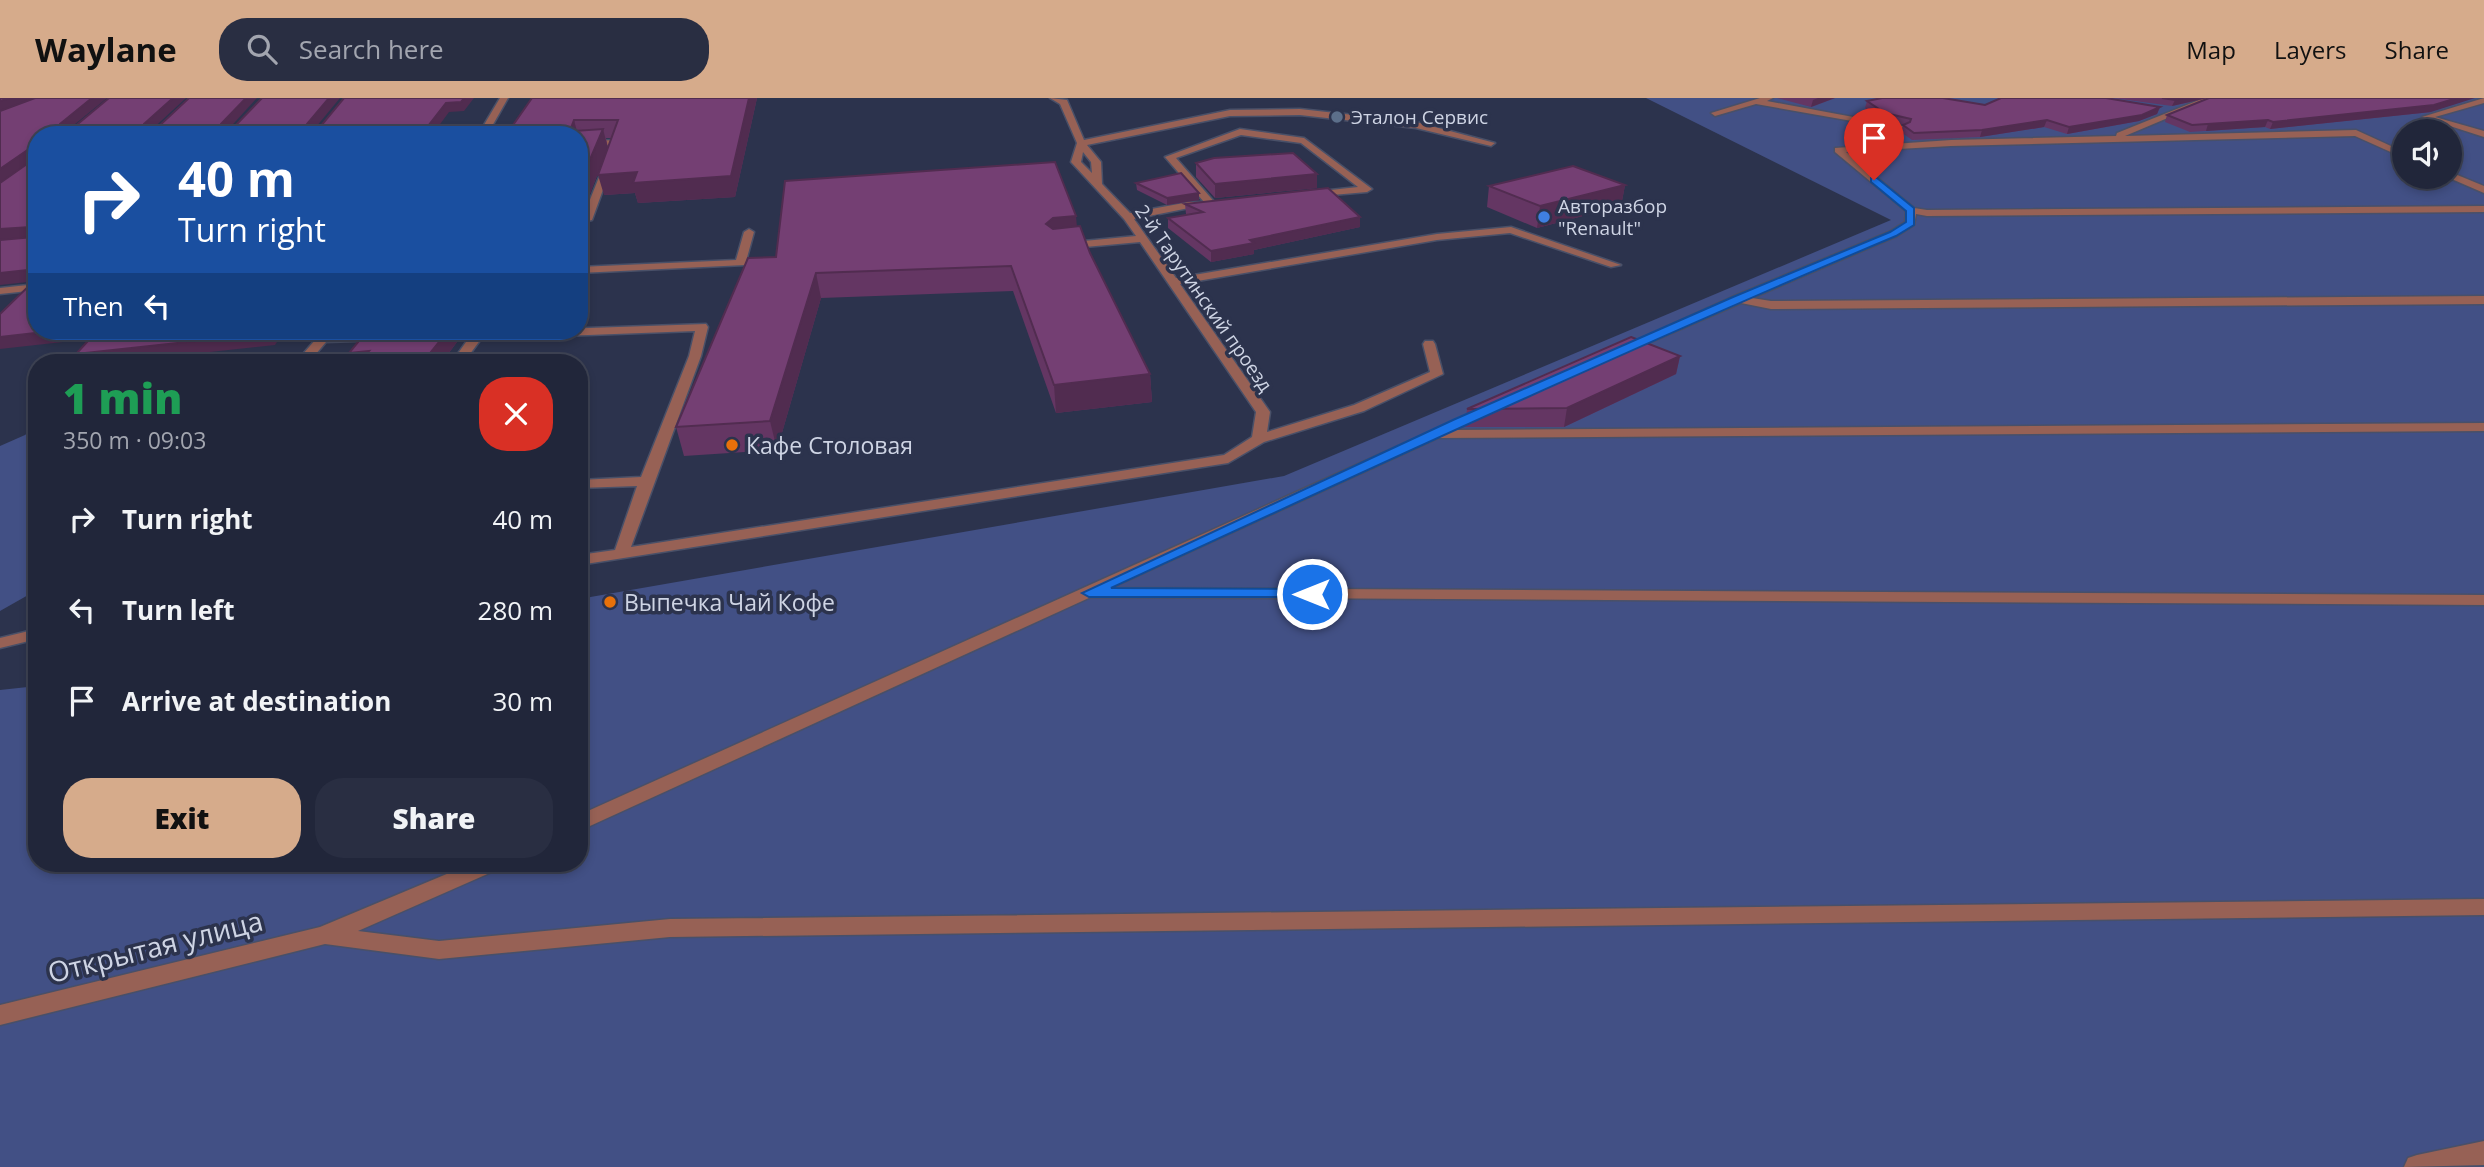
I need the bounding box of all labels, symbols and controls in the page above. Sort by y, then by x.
search box [219,18,709,81]
text: Waylane [35,27,177,72]
icon: search [243,30,281,68]
text: Search here [299,31,444,67]
text: Map [2186,33,2236,66]
text: Layers [2274,33,2347,66]
text: Share [2385,33,2449,66]
place label: Эталон Сервис [1351,104,1488,130]
pin [1844,108,1904,180]
marker: Эталон Сервис [1329,109,1345,125]
icon: arrive [1855,119,1893,157]
map controls [2392,119,2462,189]
button: sound [2392,119,2462,189]
text: 40 m [178,145,295,211]
icon: right [63,154,154,245]
place label: Авторазбор "Renault" [1558,193,1667,241]
street label: 2-й Тарутинский проезд [1129,199,1279,397]
text: Turn right [178,208,326,251]
marker: Авторазбор "Renault" [1536,209,1552,225]
icon: left [138,287,176,325]
text: Then [63,288,124,324]
text: 1 min [63,369,182,426]
button: close [479,377,553,451]
text: 350 m · 09:03 [63,424,206,456]
place label: Кафе Столовая [746,429,913,461]
marker: Кафе Столовая [724,437,740,453]
icon: right [63,500,101,538]
text: Turn right [122,501,253,537]
text: 40 m [492,501,553,537]
position arrow [1275,557,1349,631]
place label: Выпечка Чай Кофе [624,586,835,618]
icon: left [63,591,101,629]
text: Turn left [122,592,234,628]
text: 280 m [478,592,553,628]
marker: Выпечка Чай Кофе [602,594,618,610]
icon: arrive [63,682,101,720]
text: Arrive at destination [122,683,391,719]
text: 30 m [492,683,553,719]
button: Exit [63,778,301,858]
button: Share [315,778,553,858]
street label: Открытая улица [43,901,267,991]

